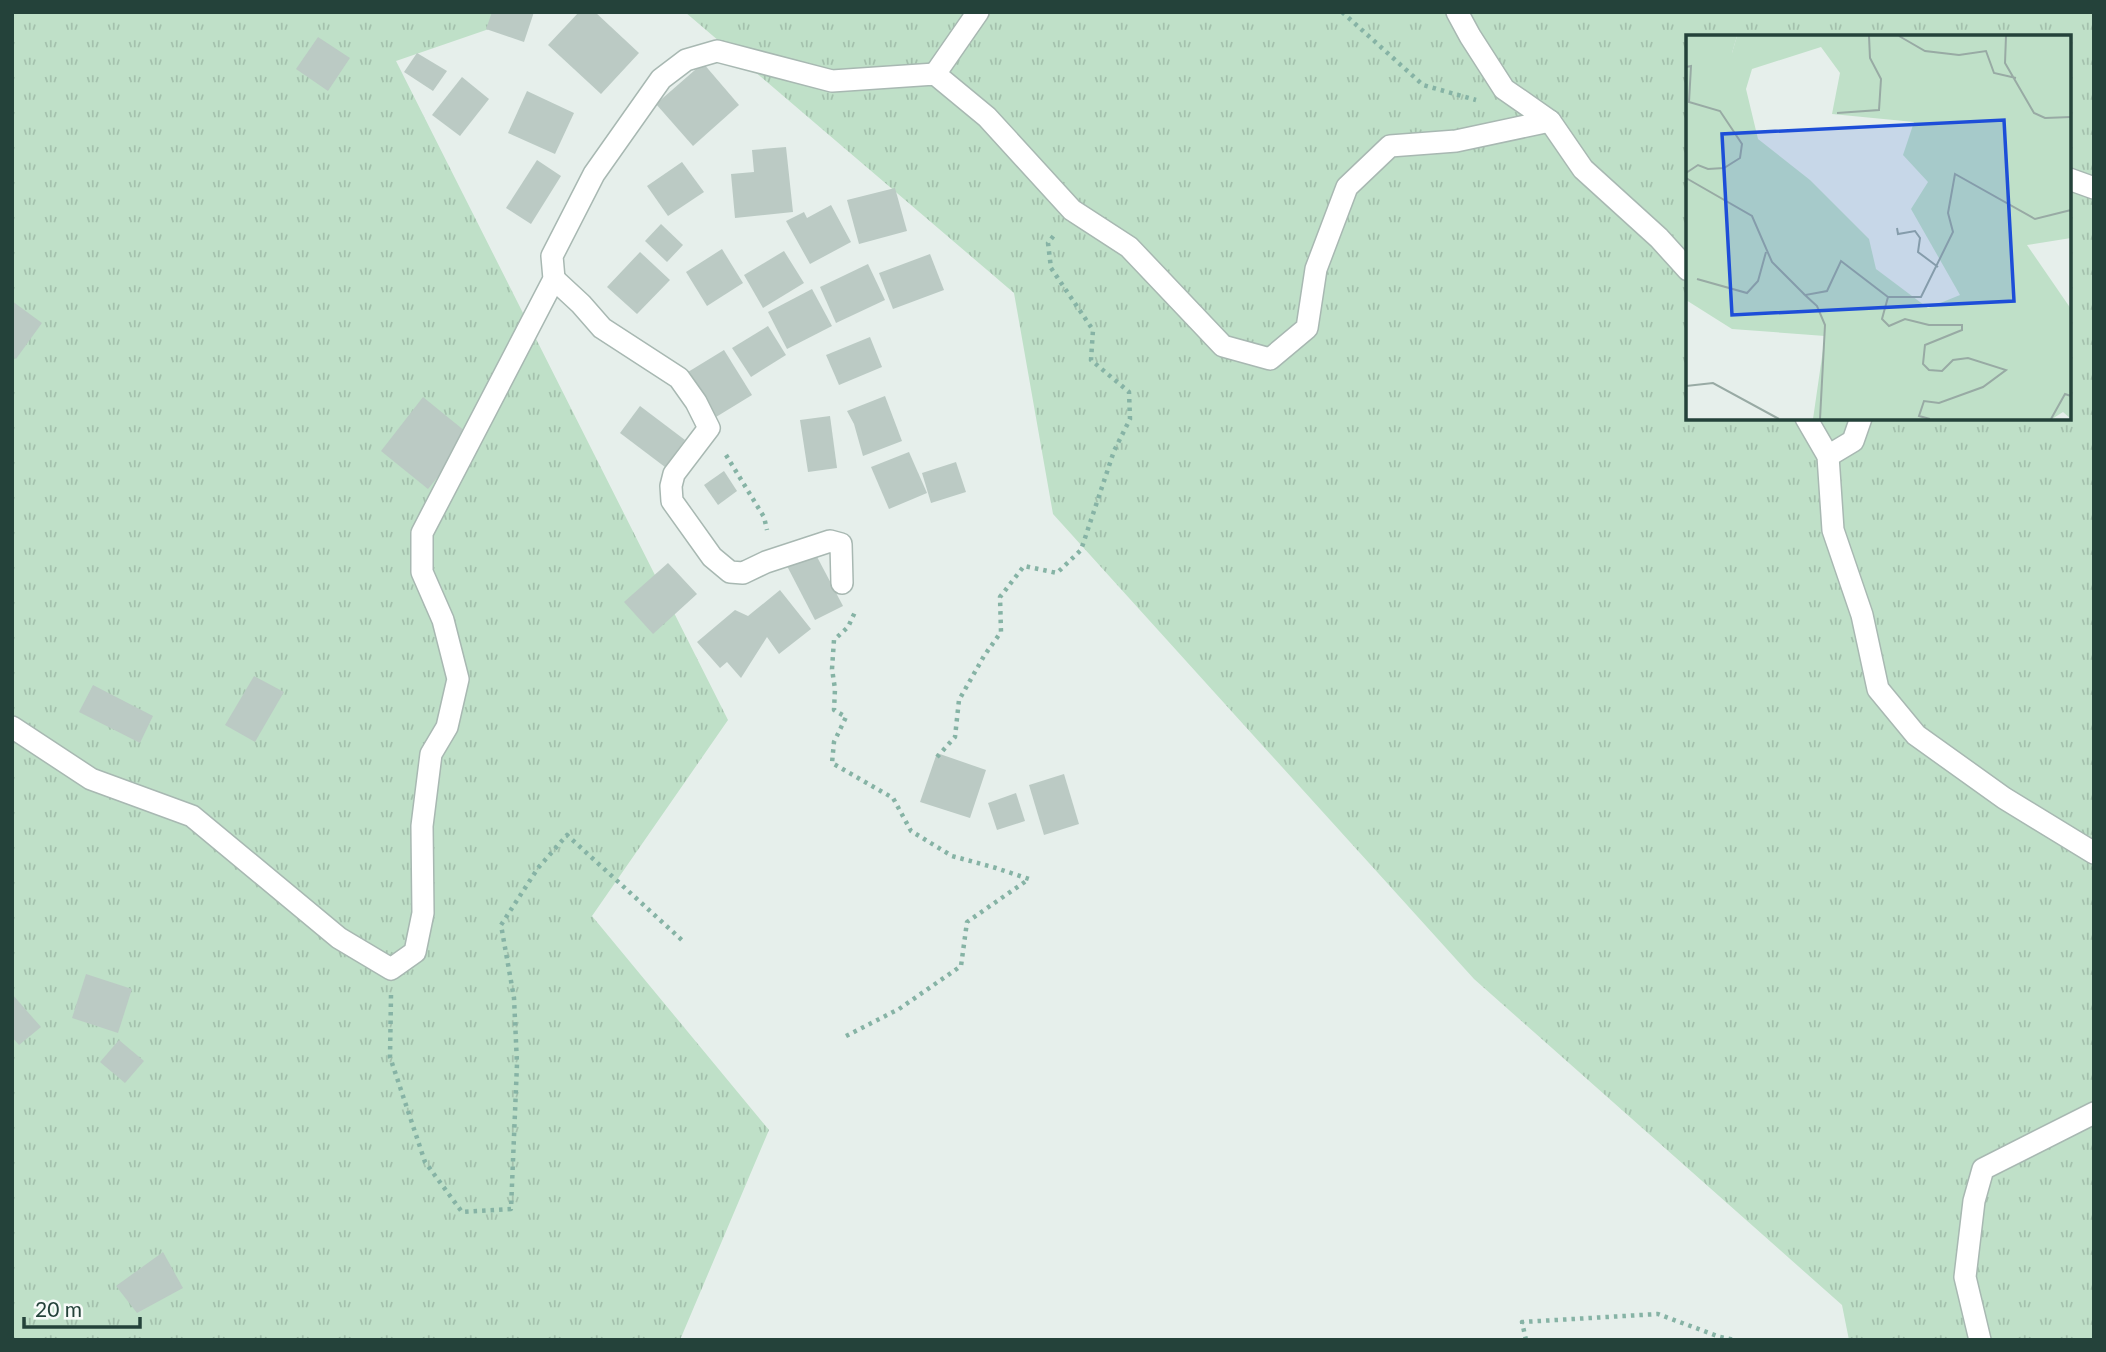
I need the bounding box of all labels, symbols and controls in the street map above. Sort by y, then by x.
inset map [1686,35,2071,420]
scale bar [24,1286,140,1330]
text: 20 m [35,1296,82,1321]

